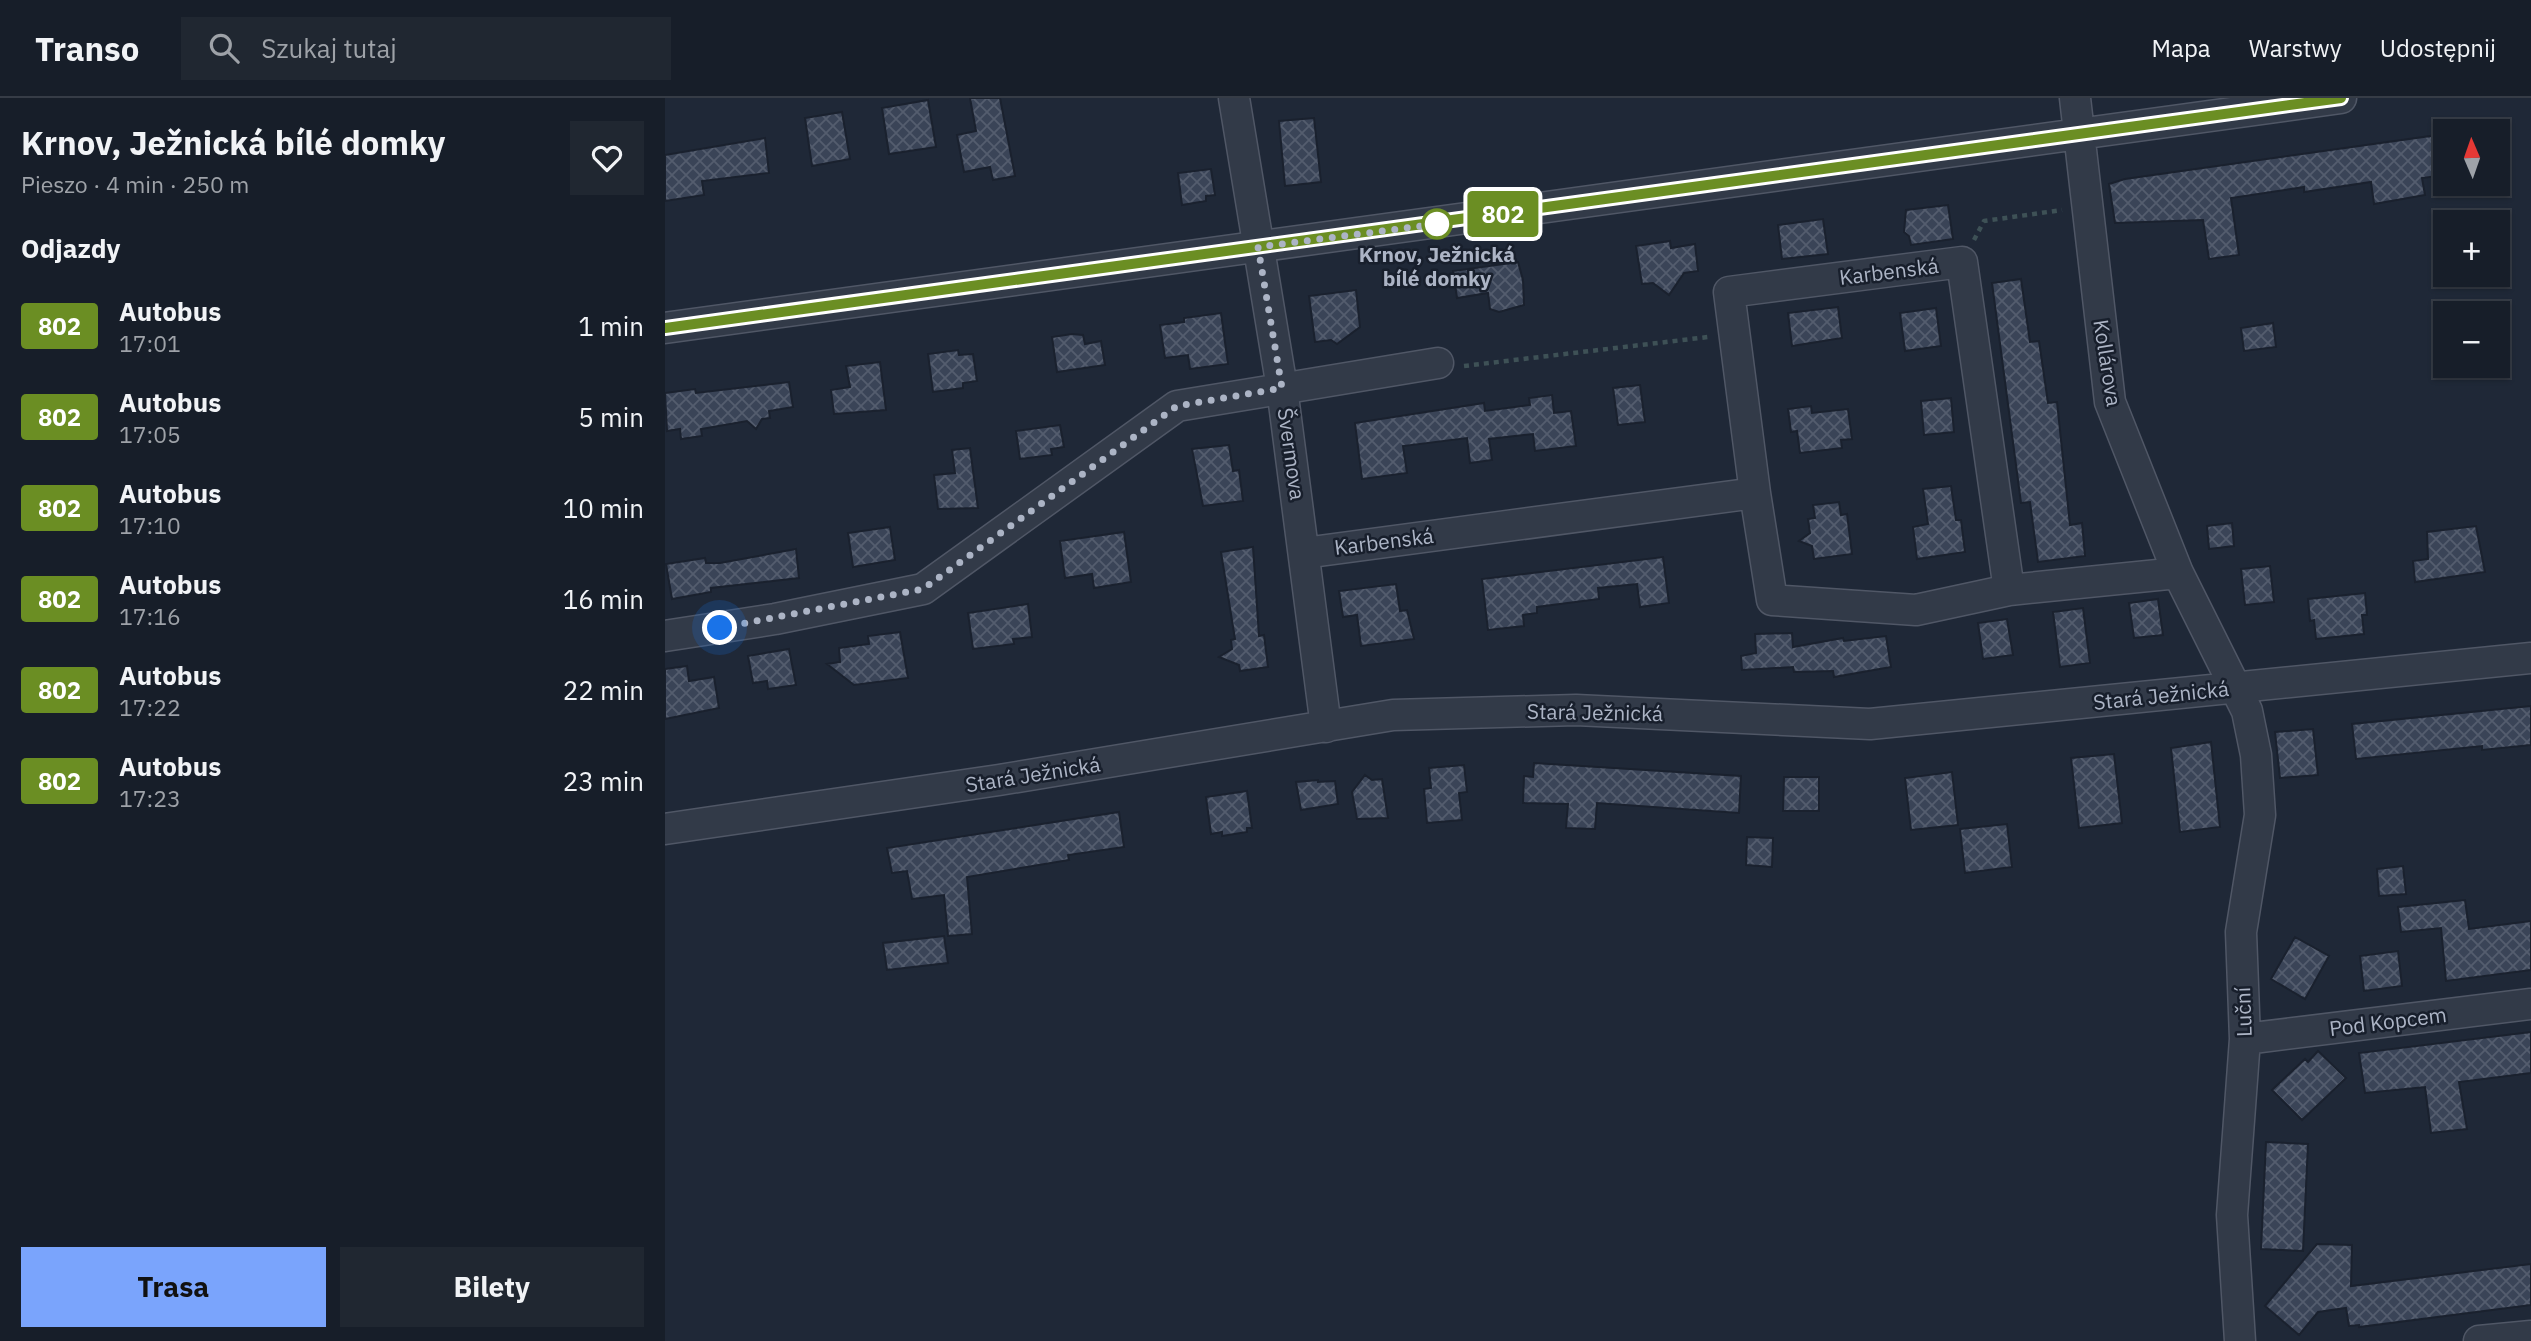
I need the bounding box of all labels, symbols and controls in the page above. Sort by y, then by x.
search box [181,17,671,80]
text: Transo [35,27,139,70]
icon: search [205,29,243,67]
text: Szukaj tutaj [261,31,397,65]
text: Mapa [2152,32,2211,64]
text: Warstwy [2249,32,2342,64]
text: Udostępnij [2380,32,2496,64]
north arrow [2433,119,2509,196]
map controls [2433,119,2510,378]
text: Krnov, Ježnická bílé domky [21,121,445,164]
button: heart [570,121,644,195]
text: Pieszo · 4 min · 250 m [21,169,249,199]
line badge: 802 [1463,191,1543,237]
text: 802 [1481,198,1525,230]
marker: Krnov, Ježnická bílé domky [1422,209,1452,239]
button: + [2433,210,2510,287]
text: Odjazdy [21,231,121,265]
place label: Krnov, Ježnická bílé domky [1359,240,1515,292]
street label: Karbenská [1838,251,1940,291]
text: Autobus [119,294,221,328]
button: − [2433,301,2510,378]
text: 1 min [578,309,644,343]
text: 802 [38,310,81,342]
street label: Kollárova [2087,317,2129,408]
text: 17:01 [119,328,181,358]
text: Autobus [119,385,221,419]
text: 5 min [578,400,644,434]
text: 802 [38,401,81,433]
street label: Švermova [1272,406,1312,502]
text: 17:05 [119,419,181,449]
text: Autobus [119,476,221,510]
text: 10 min [563,491,644,525]
text: 802 [38,492,81,524]
text: 17:10 [119,510,181,540]
street label: Karbenská [1333,521,1435,561]
text: Autobus [119,567,221,601]
text: 16 min [563,582,644,616]
text: 802 [38,583,81,615]
text: 17:16 [119,601,181,631]
your location [702,610,737,645]
text: Autobus [119,658,221,692]
text: 22 min [563,673,644,707]
text: 802 [38,674,81,706]
street label: Stará Ježnická [2092,674,2230,716]
text: 17:22 [119,692,181,722]
street label: Stará Ježnická [1527,697,1663,727]
text: Autobus [119,749,221,783]
street label: Stará Ježnická [963,750,1102,799]
text: 23 min [563,764,644,798]
text: 802 [38,765,81,797]
text: 17:23 [119,783,181,813]
street label: Luční [2228,987,2258,1038]
street label: Pod Kopcem [2327,1000,2448,1042]
button: Trasa [21,1247,326,1327]
button: Bilety [340,1247,644,1327]

